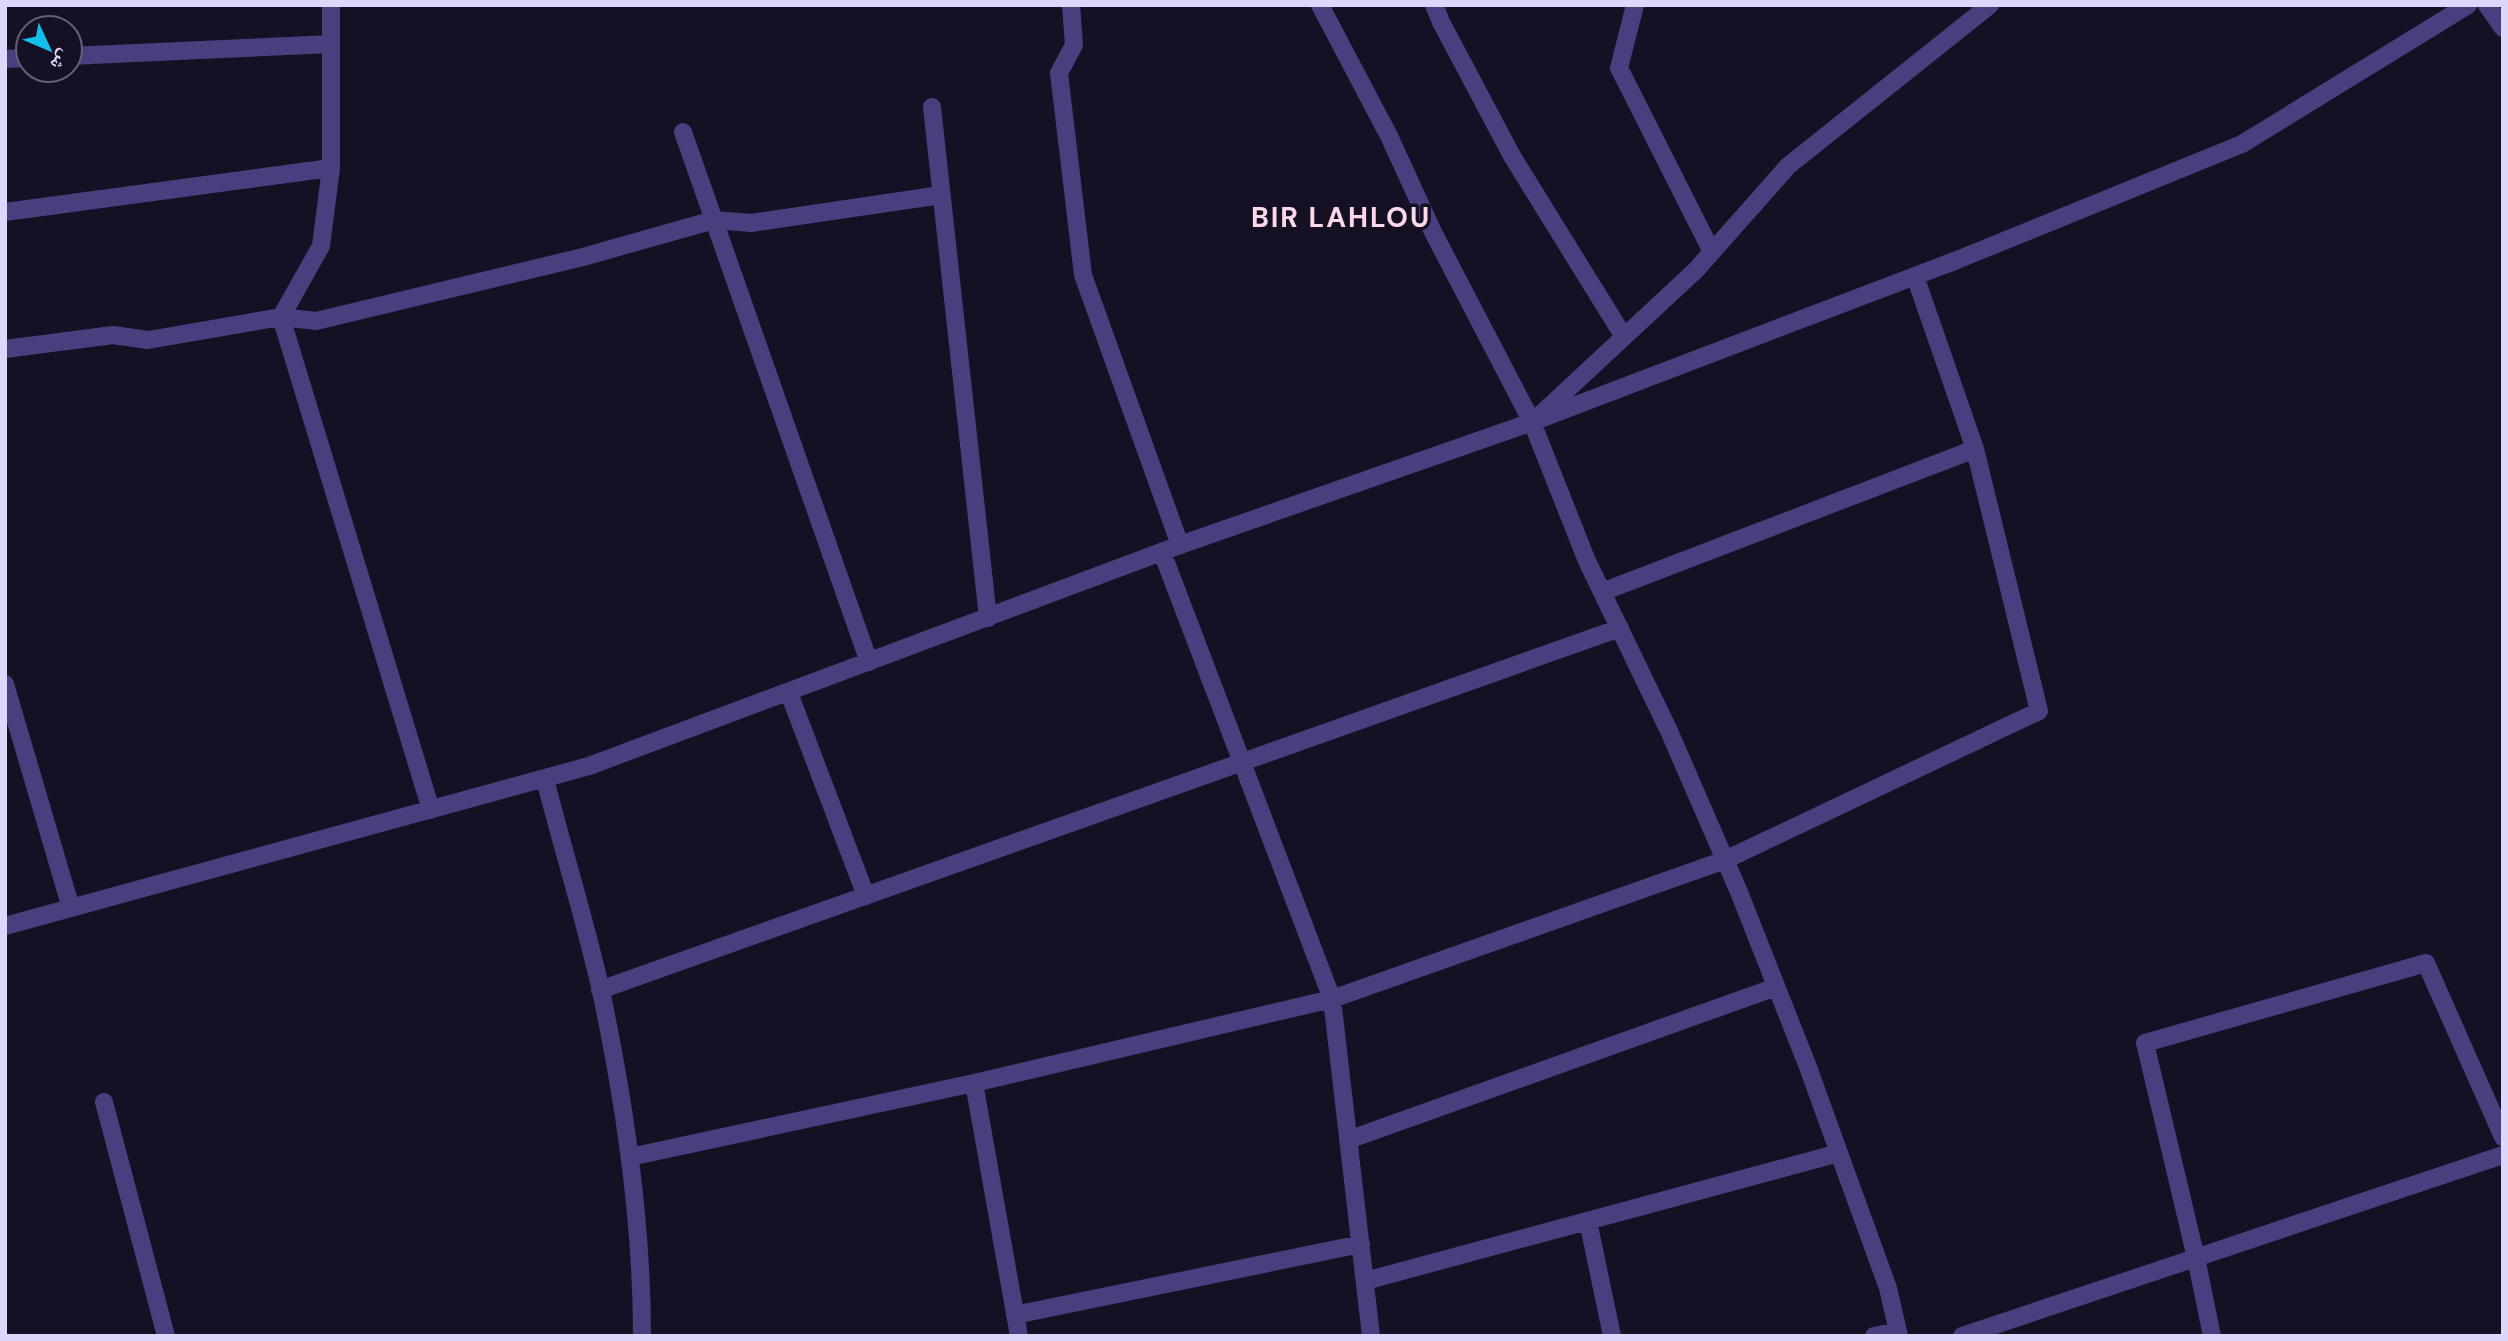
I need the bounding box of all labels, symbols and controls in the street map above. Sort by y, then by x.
north arrow [14,14,84,84]
text: ش [45,45,77,76]
district label: BIR LAHLOU [1251,199,1431,236]

